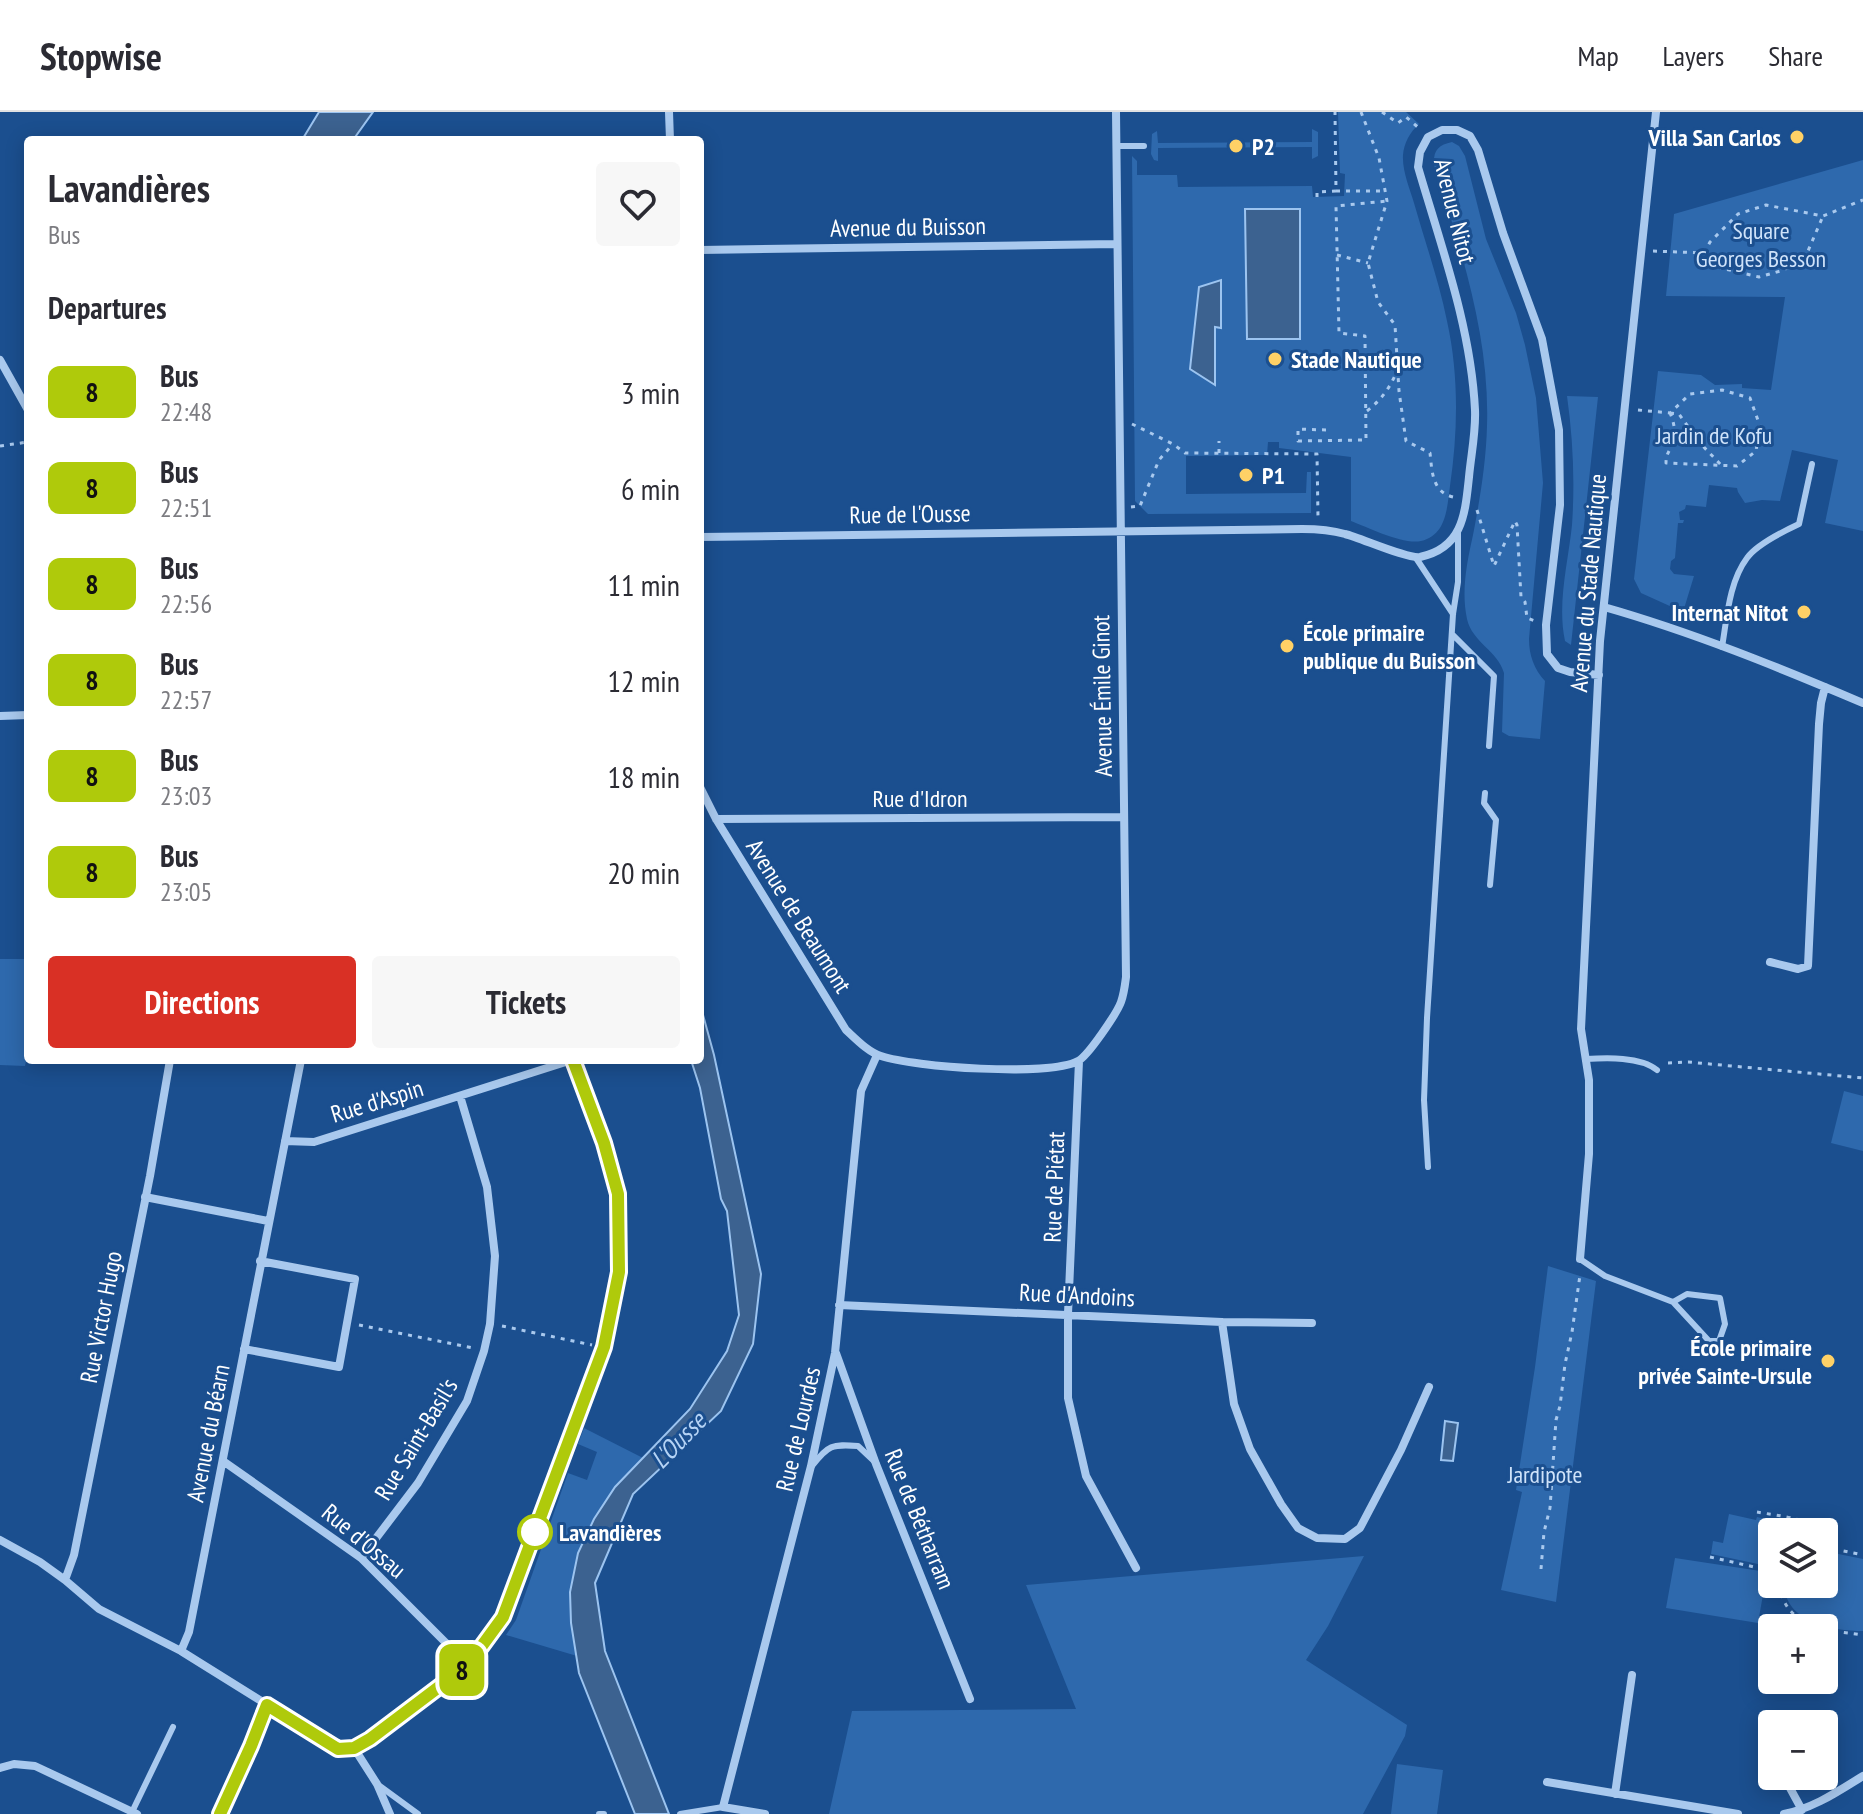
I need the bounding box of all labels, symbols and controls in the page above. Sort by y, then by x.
text: Stopwise [40,31,162,80]
text: Map [1577,37,1619,74]
text: Layers [1663,37,1724,74]
text: Share [1768,37,1823,74]
place label: Villa San Carlos [1648,122,1781,153]
marker: Villa San Carlos [1788,128,1806,146]
place label: P2 [1252,131,1275,162]
marker: P2 [1227,137,1245,155]
street label: Avenue Nitot [1427,155,1483,267]
button: heart [596,162,680,246]
text: Lavandières [48,163,210,212]
street label: Avenue du Buisson [830,210,986,244]
park label: Square Georges Besson [1696,215,1826,274]
text: Bus [48,218,80,251]
text: Departures [48,288,166,327]
place label: Stade Nautique [1291,344,1422,375]
marker: Stade Nautique [1266,350,1284,368]
text: Bus [160,356,199,395]
text: 8 [85,373,99,410]
text: 3 min [621,373,680,412]
text: 22:48 [160,395,212,428]
park label: Jardin de Kofu [1655,420,1772,451]
text: Bus [160,452,199,491]
place label: P1 [1262,460,1285,491]
marker: P1 [1237,466,1255,484]
text: 8 [85,469,99,506]
text: 6 min [621,469,680,508]
street label: Avenue du Stade Nautique [1563,473,1613,693]
text: 22:51 [160,491,212,524]
street label: Rue de l'Ousse [849,497,971,531]
text: Bus [160,548,199,587]
text: 8 [85,565,99,602]
text: 11 min [607,565,680,604]
text: 22:56 [160,587,212,620]
place label: Internat Nitot [1672,597,1788,628]
marker: Internat Nitot [1795,603,1813,621]
street label: Avenue Émile Ginot [1085,614,1119,777]
place label: École primaire publique du Buisson [1303,617,1475,676]
marker: École primaire publique du Buisson [1278,637,1296,655]
text: Bus [160,644,199,683]
text: 8 [85,661,99,698]
text: 12 min [607,661,680,700]
text: 22:57 [160,683,212,716]
text: Bus [160,740,199,779]
text: 8 [85,757,99,794]
text: 18 min [607,757,680,796]
text: 23:03 [160,779,212,812]
street label: Rue d'Idron [872,783,968,814]
street label: Avenue de Beaumont [739,833,859,999]
text: Bus [160,836,199,875]
text: 8 [85,853,99,890]
text: 20 min [607,853,680,892]
text: 23:05 [160,875,212,908]
button: Directions [48,956,356,1048]
button: Tickets [372,956,680,1048]
street label: Rue d'Aspin [327,1072,427,1130]
street label: Rue de Piétat [1037,1131,1071,1243]
street label: Rue Victor Hugo [73,1248,129,1386]
street label: Rue d'Andoins [1018,1276,1136,1314]
place label: École primaire privée Sainte-Ursule [1638,1332,1812,1391]
marker: École primaire privée Sainte-Ursule [1819,1352,1837,1370]
street label: Avenue du Béarn [179,1362,237,1504]
street label: Rue de Lourdes [769,1364,827,1494]
street label: Rue Saint-Basil's [368,1372,464,1506]
water label: L'Ousse [643,1403,714,1475]
street label: Rue de Bétharram [878,1444,962,1594]
park label: Jardipote [1507,1459,1582,1490]
street label: Rue d'Ossau [316,1497,412,1585]
marker: Lavandières [518,1515,552,1549]
place label: Lavandières [559,1517,661,1548]
map controls [1758,1518,1838,1790]
button: layers [1758,1518,1838,1598]
button: + [1758,1614,1838,1694]
line badge: 8 [436,1644,488,1696]
text: 8 [455,1651,469,1688]
button: − [1758,1710,1838,1790]

